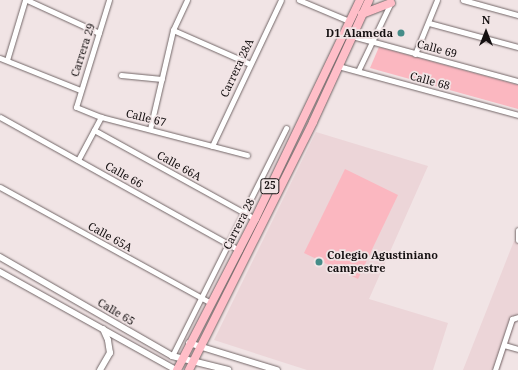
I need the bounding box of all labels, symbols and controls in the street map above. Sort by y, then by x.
north arrow [466,12,506,52]
text: N [482,12,490,27]
street label: Carrera 29 [68,22,98,78]
place label: D1 Alameda [326,26,393,40]
marker: D1 Alameda [396,28,406,38]
street label: Carrera 28A [218,37,256,99]
street label: Calle 69 [416,37,458,61]
street label: Calle 68 [409,69,451,93]
street label: Calle 67 [125,107,167,129]
street label: Calle 66A [155,148,203,184]
street label: Calle 66 [103,159,145,191]
road number: 25 [260,178,280,194]
street label: Carrera 28 [221,196,257,252]
street label: Calle 65A [86,219,134,255]
place label: Colegio Agustiniano campestre [327,249,438,275]
marker: Colegio Agustiniano campestre [314,257,324,267]
street label: Calle 65 [95,296,137,328]

